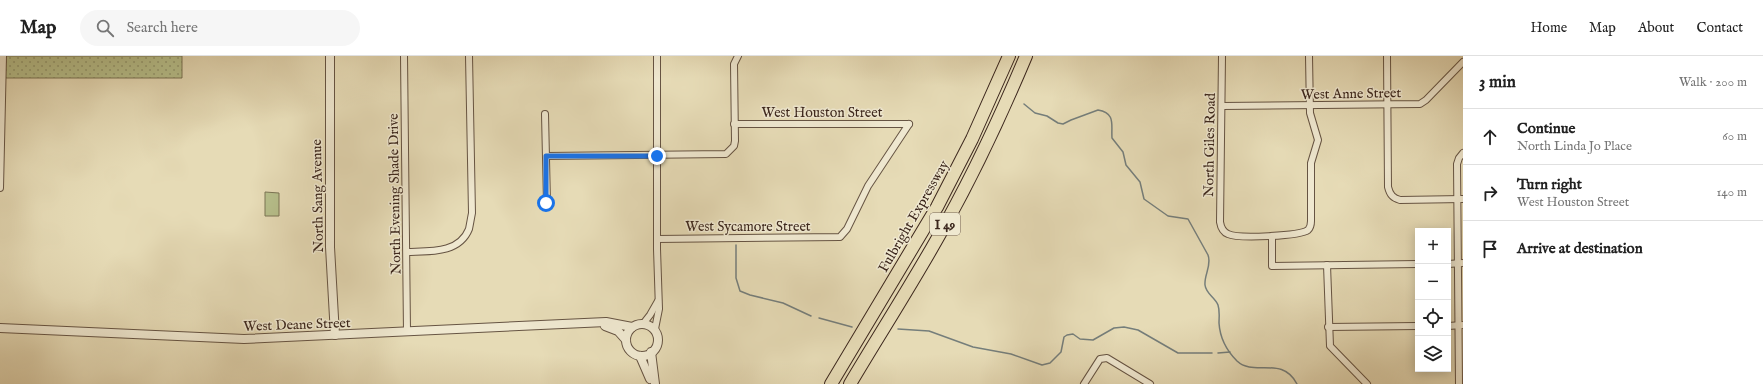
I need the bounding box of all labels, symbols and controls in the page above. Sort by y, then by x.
search box [80,10,360,46]
text: Map [20,16,56,40]
icon: search [94,17,116,39]
text: Search here [126,18,198,37]
text: Home [1531,19,1567,37]
text: Map [1589,19,1616,37]
text: About [1638,19,1674,37]
text: Contact [1696,19,1743,37]
text: 3 min [1479,72,1516,93]
text: Walk · 200 m [1679,74,1747,91]
street label: West Anne Street [1301,84,1402,104]
street label: North Giles Road [1200,92,1220,197]
street label: West Houston Street [762,104,883,122]
street label: North Evening Shade Drive [385,113,405,275]
text: Continue [1517,119,1575,138]
icon: ahead [1479,126,1501,148]
text: 60 m [1722,128,1747,145]
street label: North Sang Avenue [308,138,328,253]
text: North Linda Jo Place [1517,138,1632,155]
route end [648,147,666,165]
street label: Fulbright Expressway [874,157,953,276]
text: Turn right [1517,175,1582,194]
icon: right [1479,182,1501,204]
text: 140 m [1717,184,1747,201]
route start [537,194,555,212]
text: West Houston Street [1517,194,1629,211]
road number: I 49 [930,213,960,235]
street label: West Sycamore Street [685,218,811,236]
map controls [1415,228,1451,372]
button: + [1415,228,1451,264]
icon: arrive [1479,238,1501,260]
text: Arrive at destination [1517,239,1643,258]
button: − [1415,264,1451,300]
button: locate [1415,300,1451,336]
street label: West Deane Street [243,314,351,336]
button: layers [1415,336,1451,372]

